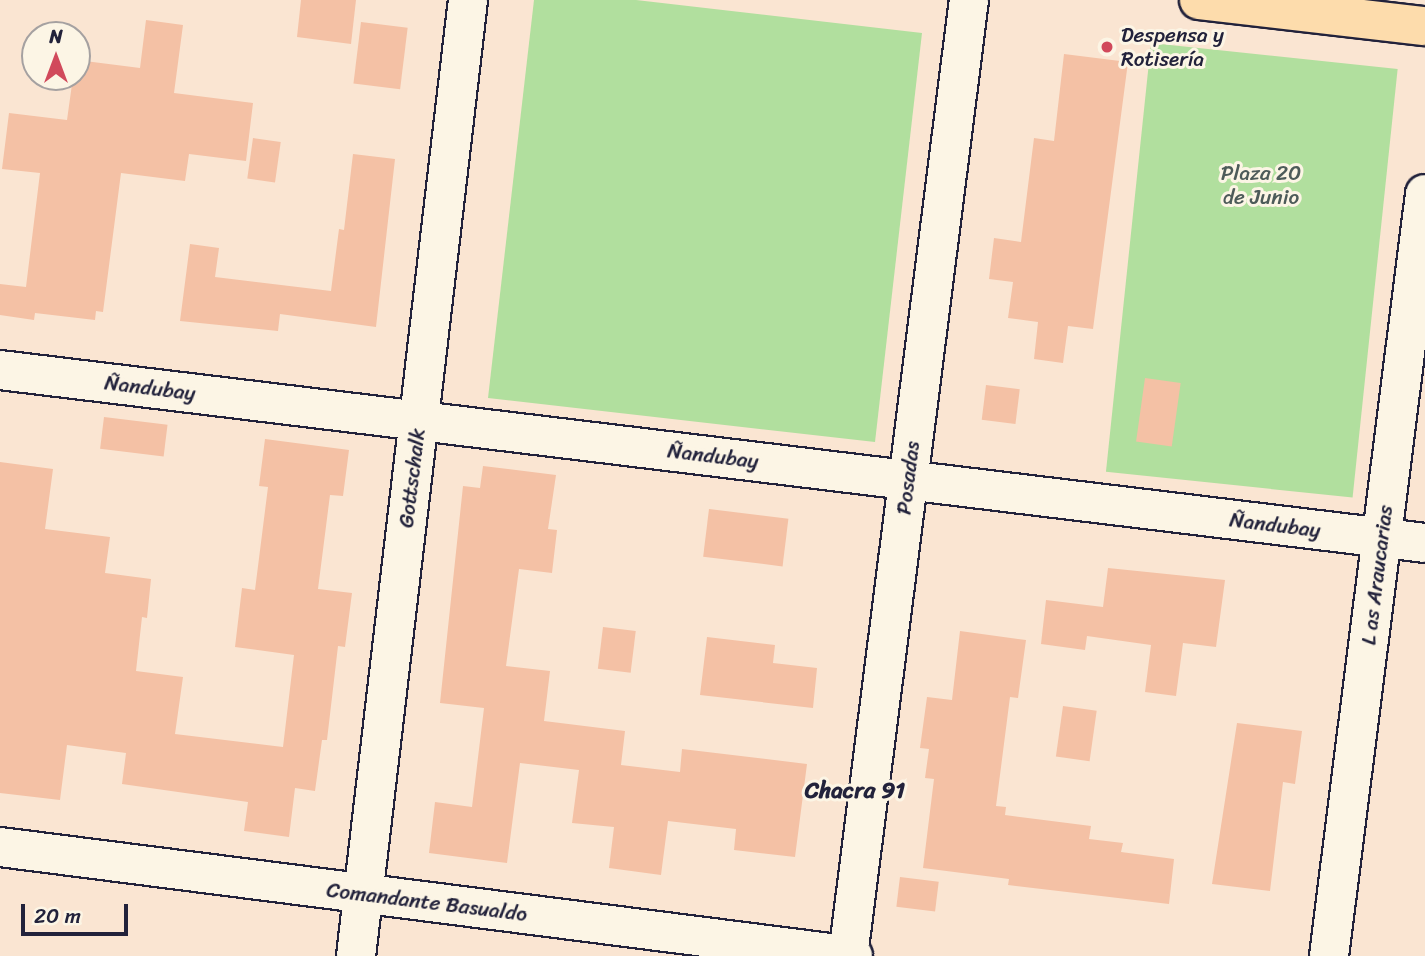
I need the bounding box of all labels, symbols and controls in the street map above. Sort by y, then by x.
text: N [49,20,63,53]
north arrow [21,21,91,91]
place label: Despensa y Rotisería [1121,22,1224,72]
marker: Despensa y Rotisería [1099,39,1115,55]
park label: Plaza 20 de Junio [1221,160,1301,210]
street label: Ñandubay [103,370,197,406]
street label: Gottschalk [393,427,431,529]
street label: Ñandubay [666,438,760,474]
street label: Posadas [891,440,925,516]
street label: L as Araucarias [1356,504,1398,646]
street label: Ñandubay [1228,507,1322,543]
district label: Chacra 91 [805,777,905,805]
street label: Comandante Basualdo [325,877,529,927]
scale bar [24,890,131,934]
text: 20 m [34,897,81,935]

